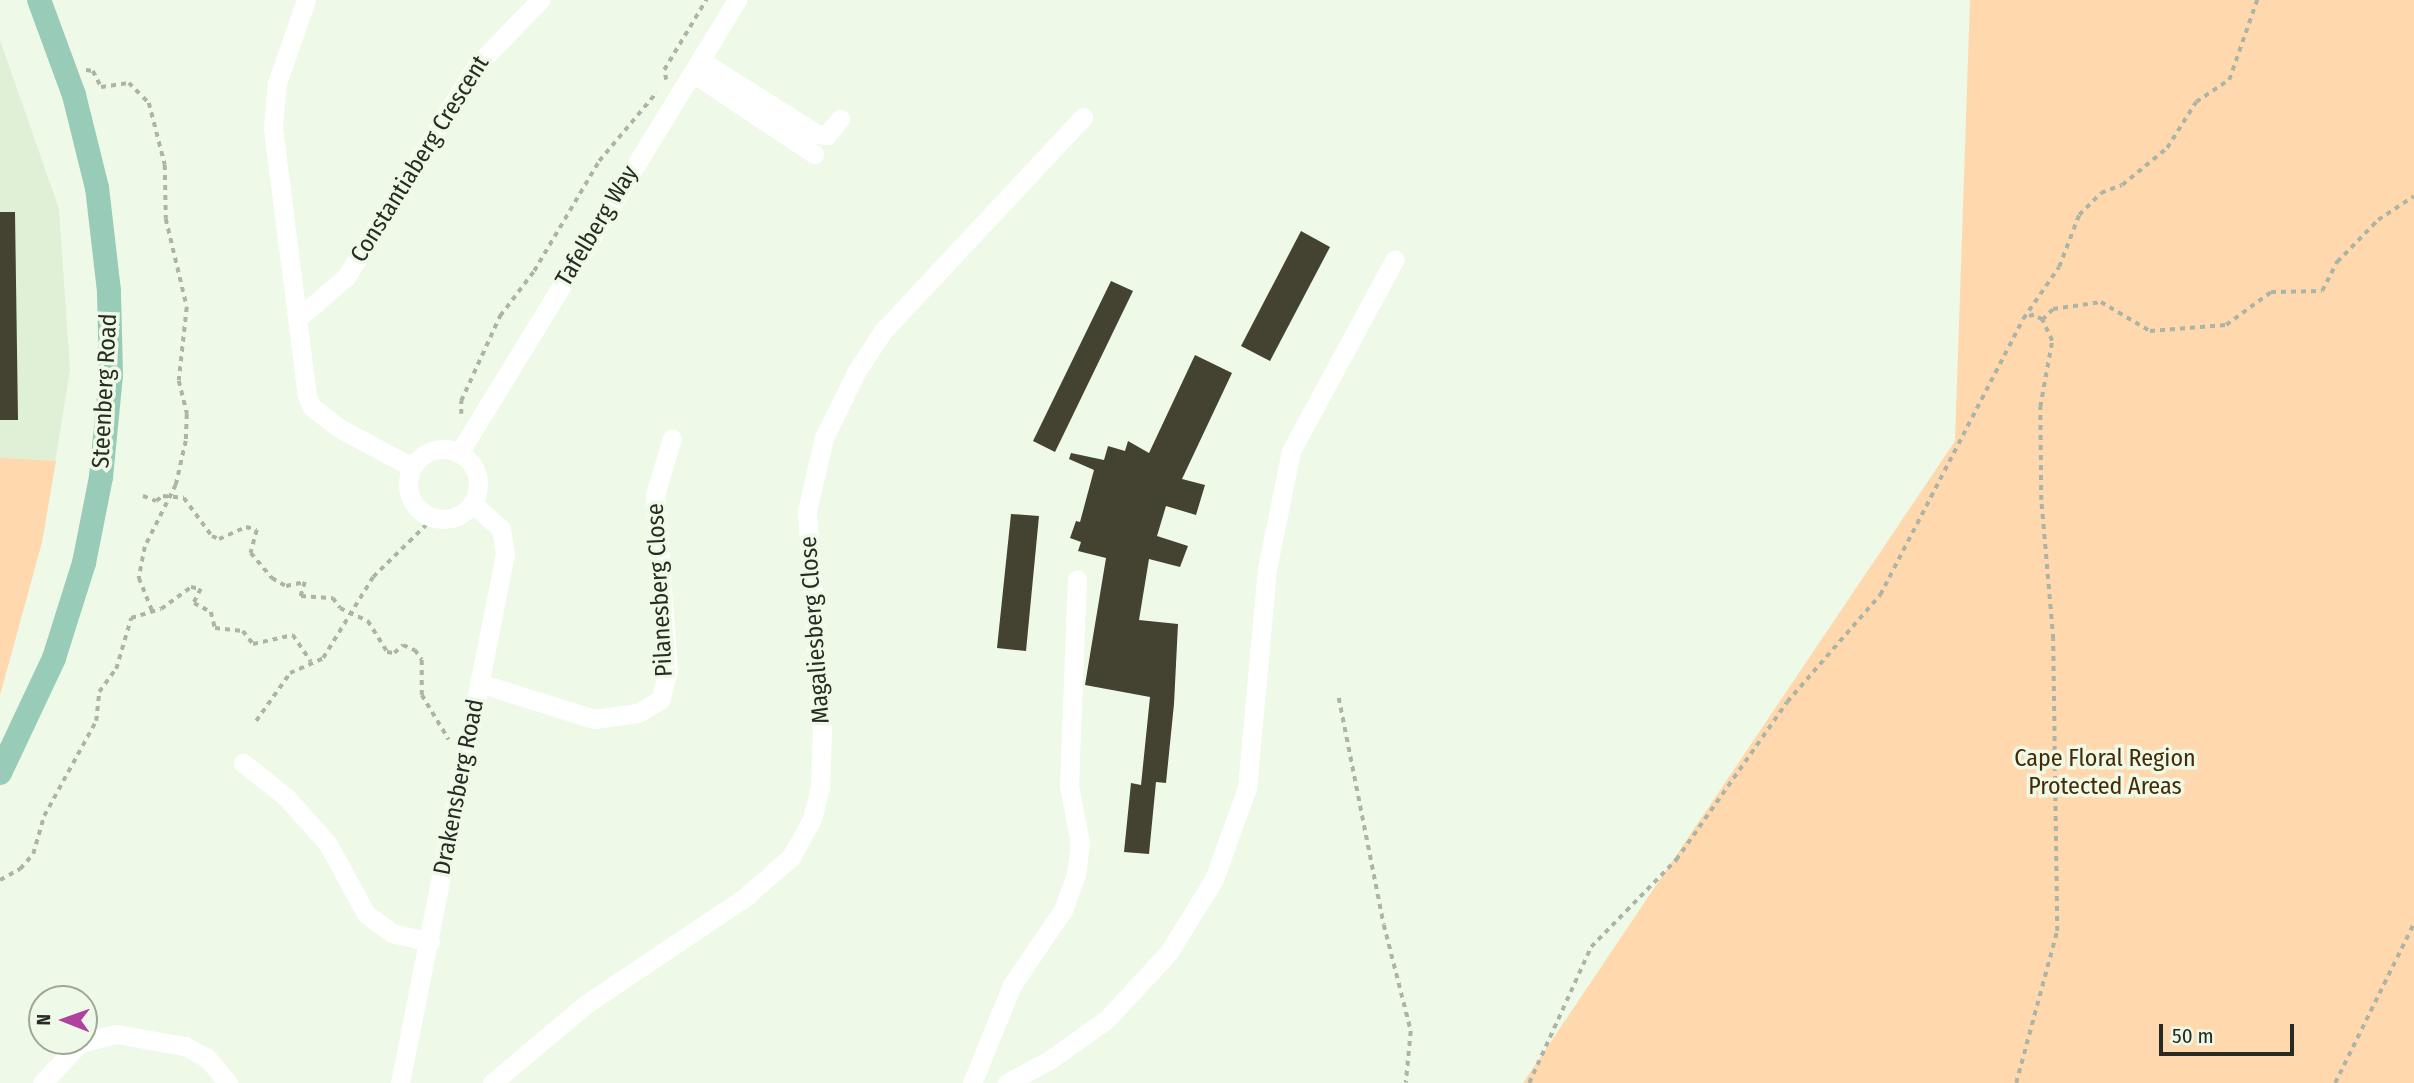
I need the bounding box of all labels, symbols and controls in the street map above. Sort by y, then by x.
street label: Constantiaberg Crescent [345,50,495,268]
street label: Tafelberg Way [550,160,644,292]
street label: Steenberg Road [87,313,123,469]
street label: Pilanesberg Close [641,502,679,678]
street label: Magaliesberg Close [794,535,836,725]
street label: Drakensberg Road [428,697,490,877]
park label: Cape Floral Region Protected Areas [2014,745,2196,801]
north arrow [28,985,98,1055]
scale bar [2162,1010,2297,1054]
text: N [32,1014,55,1026]
text: 50 m [2172,1023,2214,1049]

